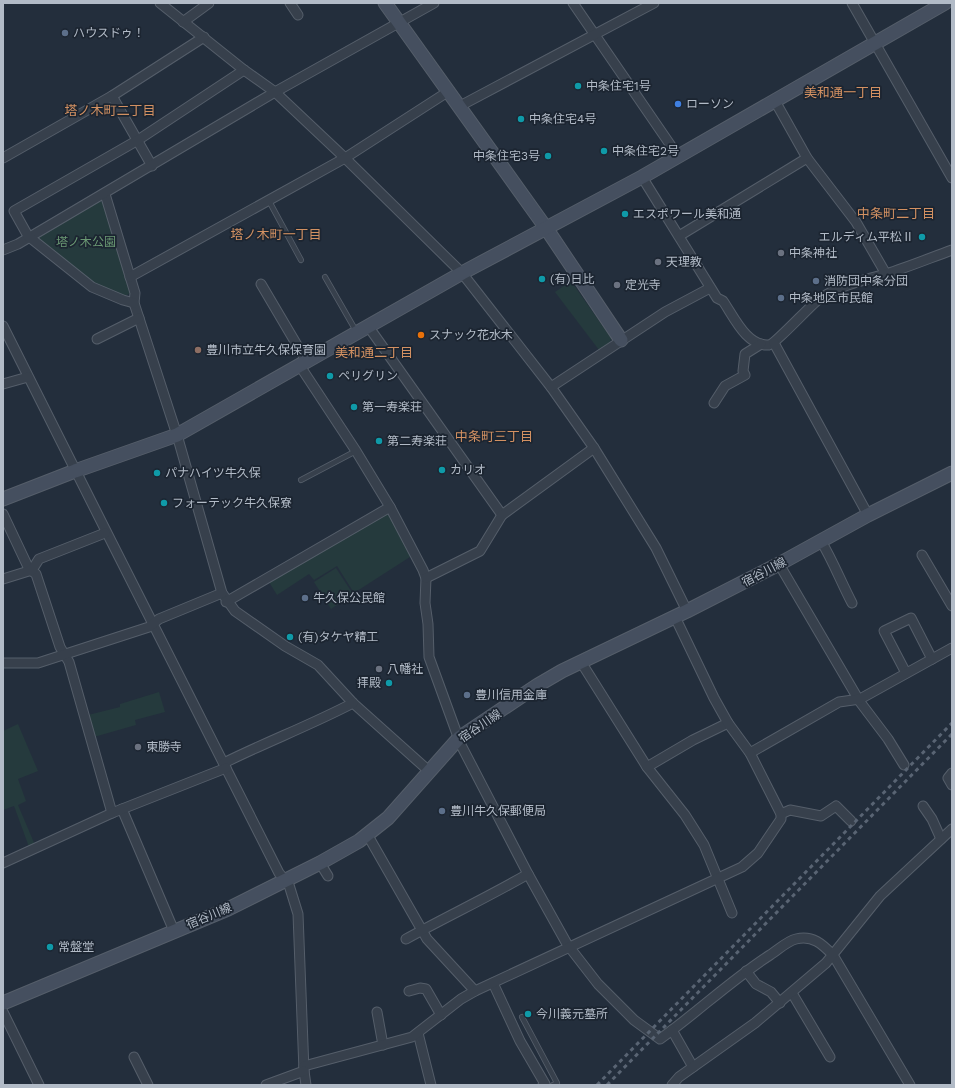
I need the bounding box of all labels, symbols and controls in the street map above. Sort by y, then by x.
place label: ハウスドゥ！ [73,26,145,40]
marker: ハウスドゥ！ [60,28,70,38]
place label: 中条住宅1号 [586,79,651,93]
marker: 中条住宅1号 [573,81,583,91]
district label: 美和通一丁目 [804,85,882,100]
place label: ローソン [686,97,734,111]
marker: ローソン [673,99,683,109]
district label: 塔ノ木町二丁目 [64,103,156,118]
place label: 中条住宅4号 [529,112,596,126]
marker: 中条住宅4号 [516,114,526,124]
place label: 中条住宅2号 [612,144,679,158]
marker: 中条住宅2号 [599,146,609,156]
place label: 中条住宅3号 [473,149,540,163]
marker: 中条住宅3号 [543,151,553,161]
district label: 中条町二丁目 [857,206,935,221]
place label: エスポワール美和通 [633,207,741,221]
marker: エスポワール美和通 [620,209,630,219]
district label: 塔ノ木町一丁目 [230,227,322,242]
place label: エルディム平松Ⅱ [819,230,914,244]
marker: エルディム平松Ⅱ [917,232,927,242]
park label: 塔ノ木公園 [56,235,116,249]
place label: 中条神社 [789,246,837,260]
marker: 中条神社 [776,248,786,258]
place label: 天理教 [666,255,702,269]
marker: 天理教 [653,257,663,267]
place label: (有)日比 [550,272,594,286]
marker: (有)日比 [537,274,547,284]
place label: 消防団中条分団 [824,274,908,288]
marker: 消防団中条分団 [811,276,821,286]
place label: 定光寺 [625,278,661,292]
marker: 定光寺 [612,280,622,290]
place label: 中条地区市民館 [789,291,873,305]
marker: 中条地区市民館 [776,293,786,303]
place label: スナック花水木 [429,328,513,342]
marker: スナック花水木 [416,330,426,340]
place label: 豊川市立牛久保保育園 [206,343,326,357]
marker: 豊川市立牛久保保育園 [193,345,203,355]
district label: 美和通二丁目 [335,345,413,360]
place label: ペリグリン [338,369,398,383]
marker: ペリグリン [325,371,335,381]
place label: 第一寿楽荘 [362,400,422,414]
marker: 第一寿楽荘 [349,402,359,412]
district label: 中条町三丁目 [455,429,533,444]
place label: 第二寿楽荘 [387,434,447,448]
marker: 第二寿楽荘 [374,436,384,446]
place label: カリオ [450,463,486,477]
marker: カリオ [437,465,447,475]
place label: パナハイツ牛久保 [165,466,261,480]
marker: パナハイツ牛久保 [152,468,162,478]
place label: フォーテック牛久保寮 [172,496,292,510]
marker: フォーテック牛久保寮 [159,498,169,508]
street label: 宿谷川線 [740,555,788,589]
place label: 牛久保公民館 [313,591,385,605]
marker: 牛久保公民館 [300,593,310,603]
place label: (有)タケヤ精工 [298,630,378,644]
marker: (有)タケヤ精工 [285,632,295,642]
place label: 八幡社 [387,662,423,676]
marker: 八幡社 [374,664,384,674]
place label: 拝殿 [357,676,381,690]
marker: 拝殿 [384,678,394,688]
place label: 豊川信用金庫 [475,688,547,702]
marker: 豊川信用金庫 [462,690,472,700]
street label: 宿谷川線 [456,707,504,745]
place label: 東勝寺 [146,740,182,754]
marker: 東勝寺 [133,742,143,752]
place label: 豊川牛久保郵便局 [450,804,546,818]
marker: 豊川牛久保郵便局 [437,806,447,816]
street label: 宿谷川線 [184,900,234,932]
place label: 常盤堂 [58,940,94,954]
marker: 常盤堂 [45,942,55,952]
place label: 今川義元墓所 [536,1007,608,1021]
marker: 今川義元墓所 [523,1009,533,1019]

